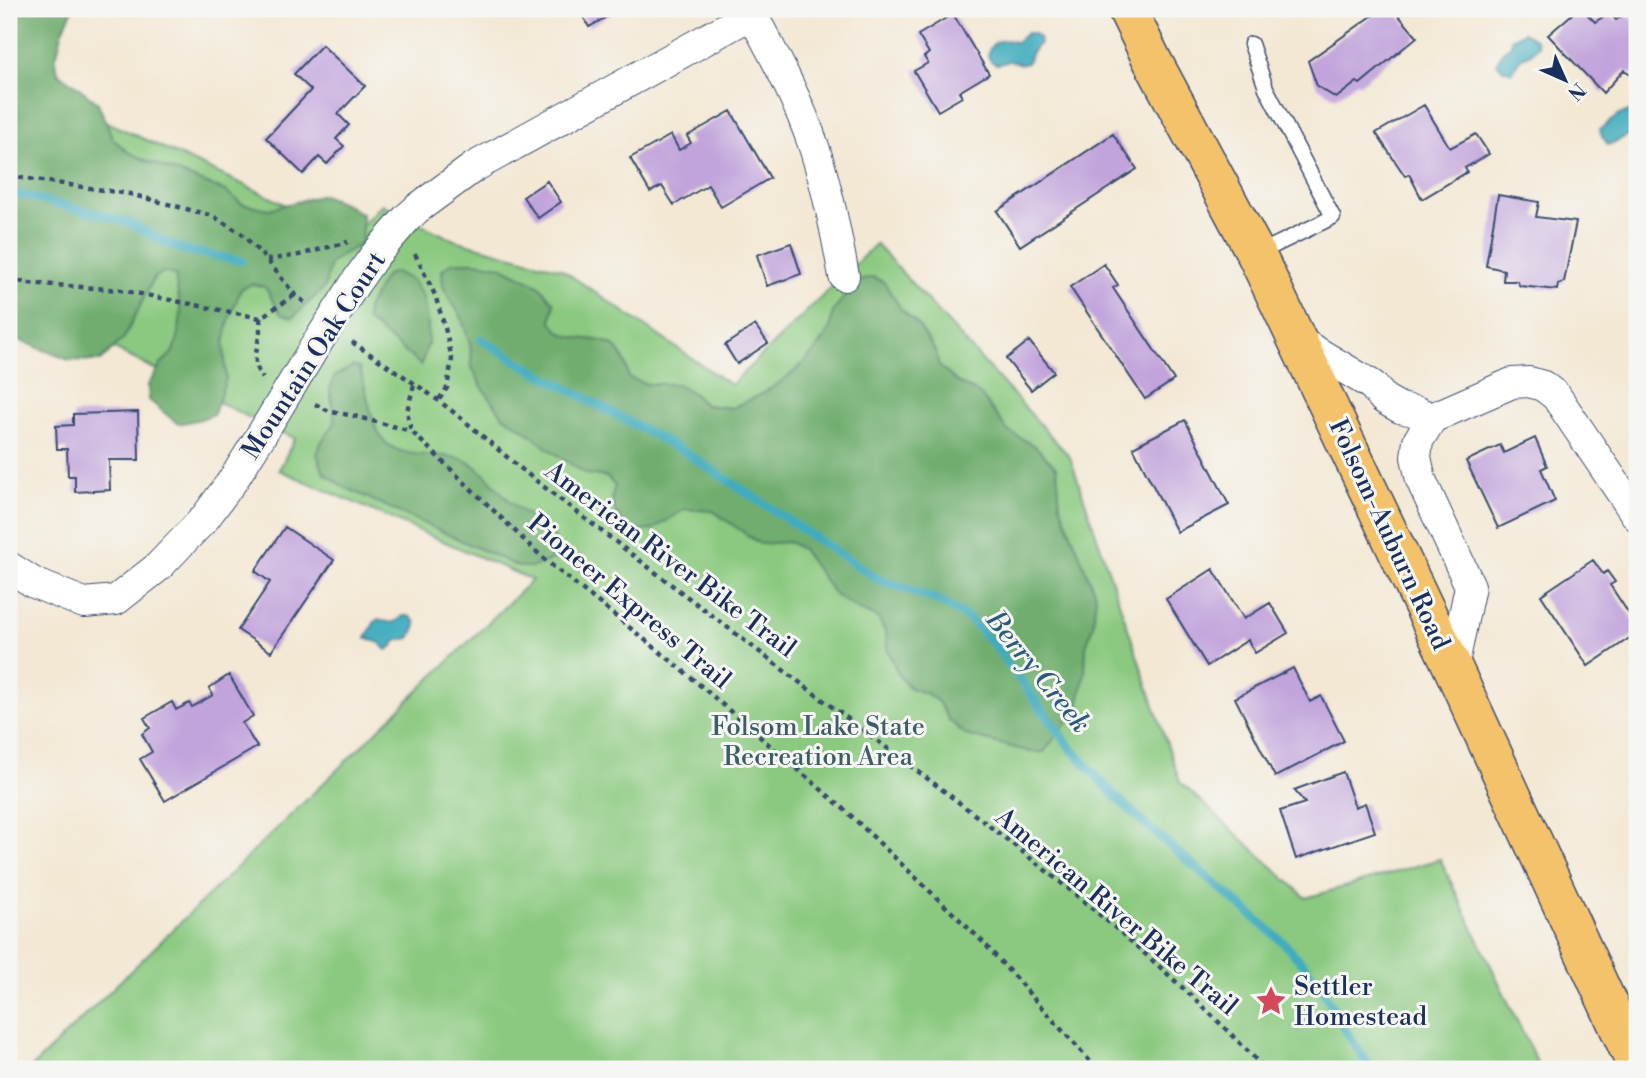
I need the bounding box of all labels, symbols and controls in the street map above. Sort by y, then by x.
north arrow [1530,46,1600,116]
text: N [1563,78,1590,105]
street label: Mountain Oak Court [235,246,393,465]
street label: Folsom-Auburn Road [1321,414,1457,655]
street label: American River Bike Trail [538,454,803,665]
street label: Pioneer Express Trail [521,507,738,696]
water label: Berry Creek [977,603,1098,740]
park label: Folsom Lake State Recreation Area [711,711,925,773]
street label: American River Bike Trail [988,800,1244,1023]
place label: Settler Homestead [1294,971,1427,1033]
place icon: Settler Homestead [1254,984,1288,1018]

